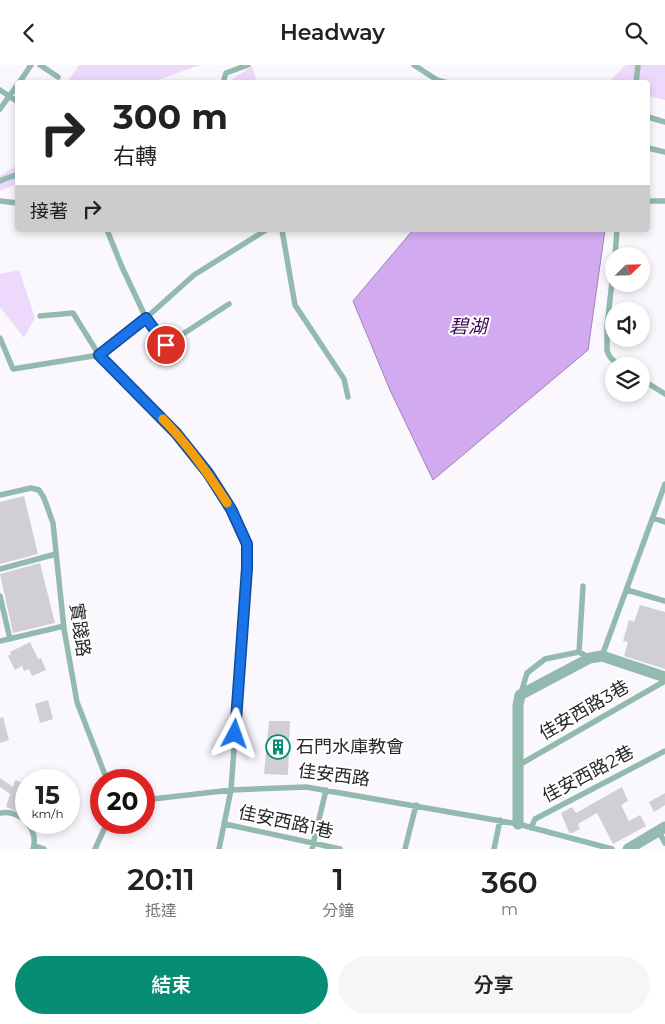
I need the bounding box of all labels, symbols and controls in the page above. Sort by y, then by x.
icon: back [15,19,43,47]
text: Headway [280,19,385,46]
icon: search [622,19,650,47]
text: 300 m [113,95,228,138]
icon: right [30,100,95,165]
text: 右轉 [113,143,157,170]
icon: right [78,195,106,223]
text: 接著 [30,200,68,223]
north arrow [605,247,650,293]
map controls [605,247,650,402]
button: sound [605,302,650,347]
water label: 碧湖 [449,315,490,338]
pin [145,324,187,366]
icon: arrive [152,331,180,359]
button: layers [605,357,650,402]
street label: 實踐路 [65,602,95,658]
street label: 佳安西路3巷 [535,675,633,745]
position arrow [208,707,260,759]
building icon: 石門水庫教會 [265,734,291,760]
place label: 石門水庫教會 [296,736,404,758]
street label: 佳安西路2巷 [539,741,637,807]
street label: 佳安西路 [297,760,371,790]
speed limit sign: 20 [90,769,155,834]
text: 15 [35,780,60,810]
street label: 佳安西路1巷 [237,801,335,843]
text: km/h [31,806,64,821]
text: 20:11 [127,861,195,898]
text: 1 [332,861,344,898]
text: 360 [481,864,538,901]
text: m [501,900,518,919]
text: 抵達 [145,901,177,920]
text: 分鐘 [322,901,354,920]
button: 結束 [15,956,328,1014]
button: 分享 [338,956,650,1014]

